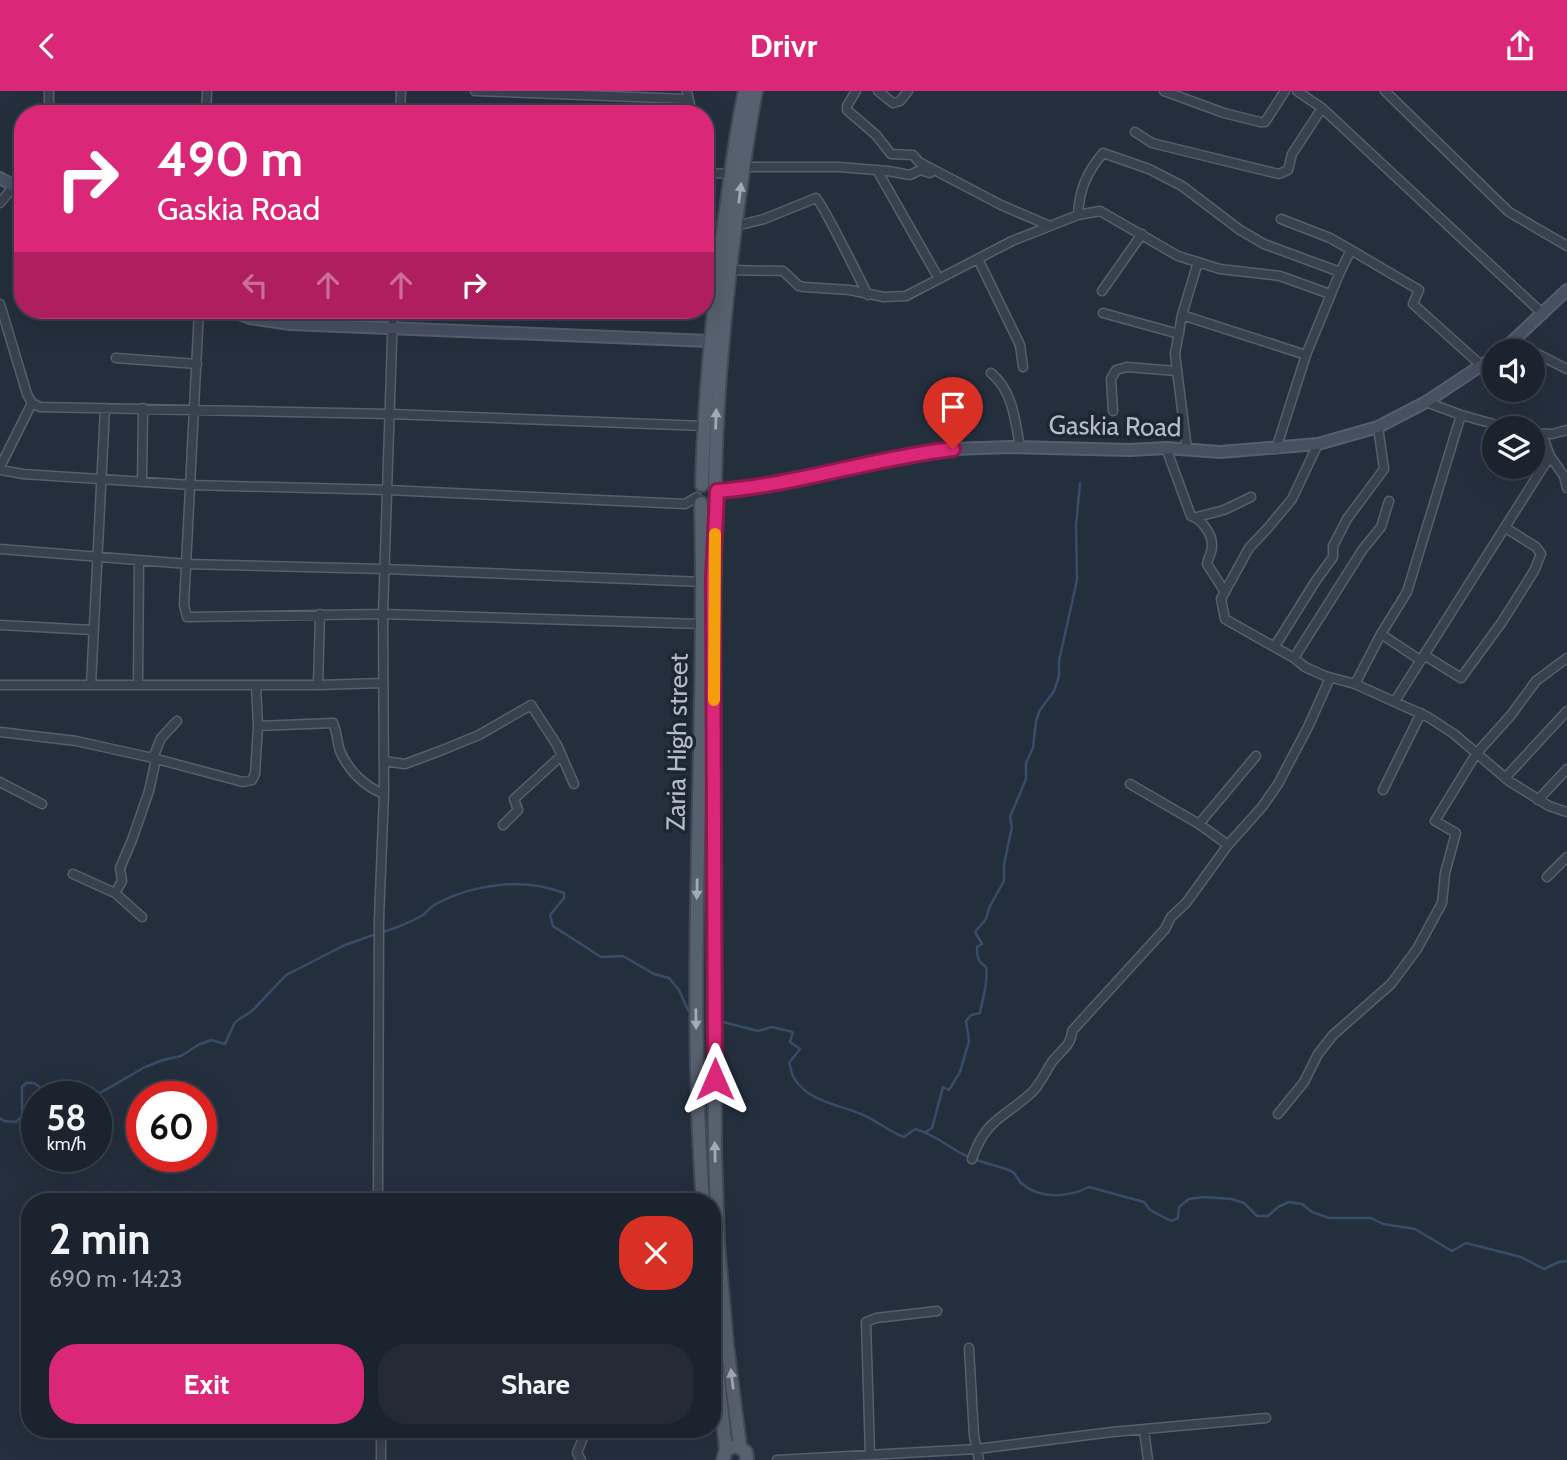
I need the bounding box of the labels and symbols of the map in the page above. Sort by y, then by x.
one-way arrow [735,182,746,204]
pin [923,377,983,449]
one-way arrow [711,408,722,430]
street label: Gaskia Road [1048,409,1182,443]
street label: Zaria High street [659,653,695,831]
one-way arrow [692,879,703,901]
one-way arrow [691,1009,702,1031]
position arrow [678,1042,752,1116]
speed limit sign: 60 [126,1081,217,1172]
one-way arrow [709,1141,721,1163]
one-way arrow [726,1368,737,1390]

